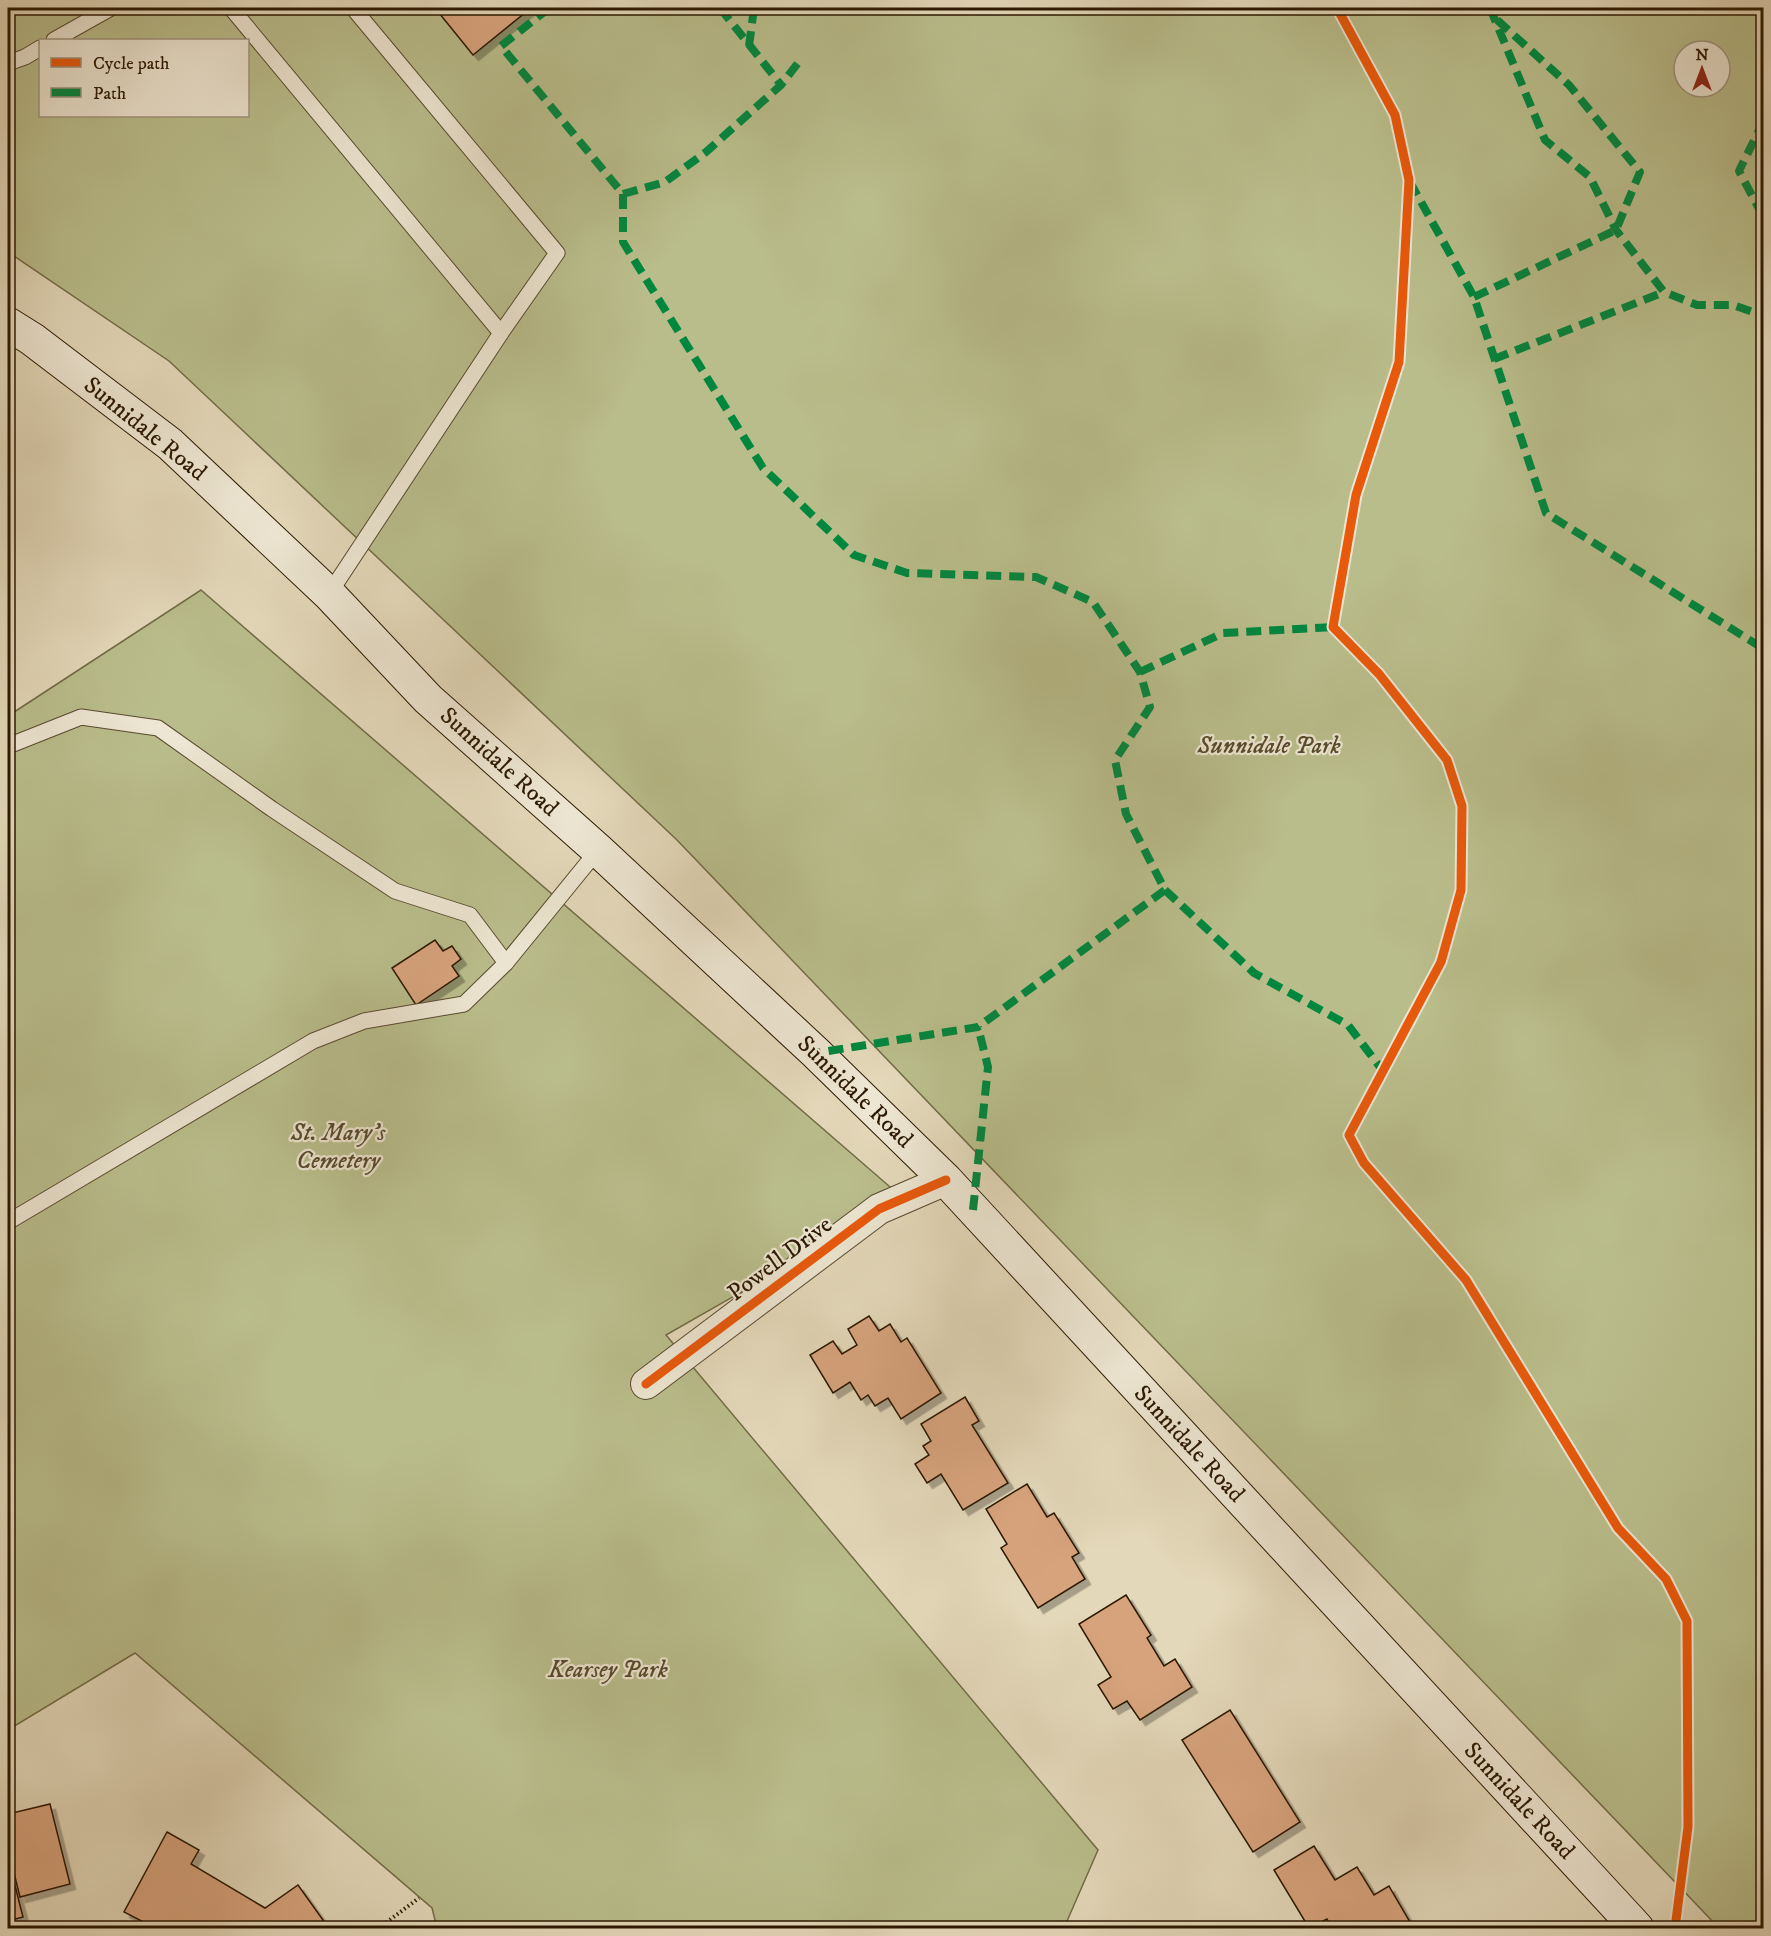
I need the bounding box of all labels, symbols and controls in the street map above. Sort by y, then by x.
legend [39,39,249,117]
north arrow [1672,39,1732,99]
text: N [1695,45,1709,65]
text: Cycle path [93,53,170,75]
text: Path [93,83,127,105]
street label: Sunnidale Road [77,370,213,488]
street label: Sunnidale Road [433,701,565,823]
park label: Sunnidale Park [1196,731,1341,761]
street label: Sunnidale Road [791,1029,919,1155]
park label: St. Mary's Cemetery [290,1118,386,1176]
street label: Powell Drive [722,1210,838,1308]
street label: Sunnidale Road [1127,1379,1251,1509]
park label: Kearsey Park [547,1655,668,1685]
street label: Sunnidale Road [1457,1736,1581,1866]

